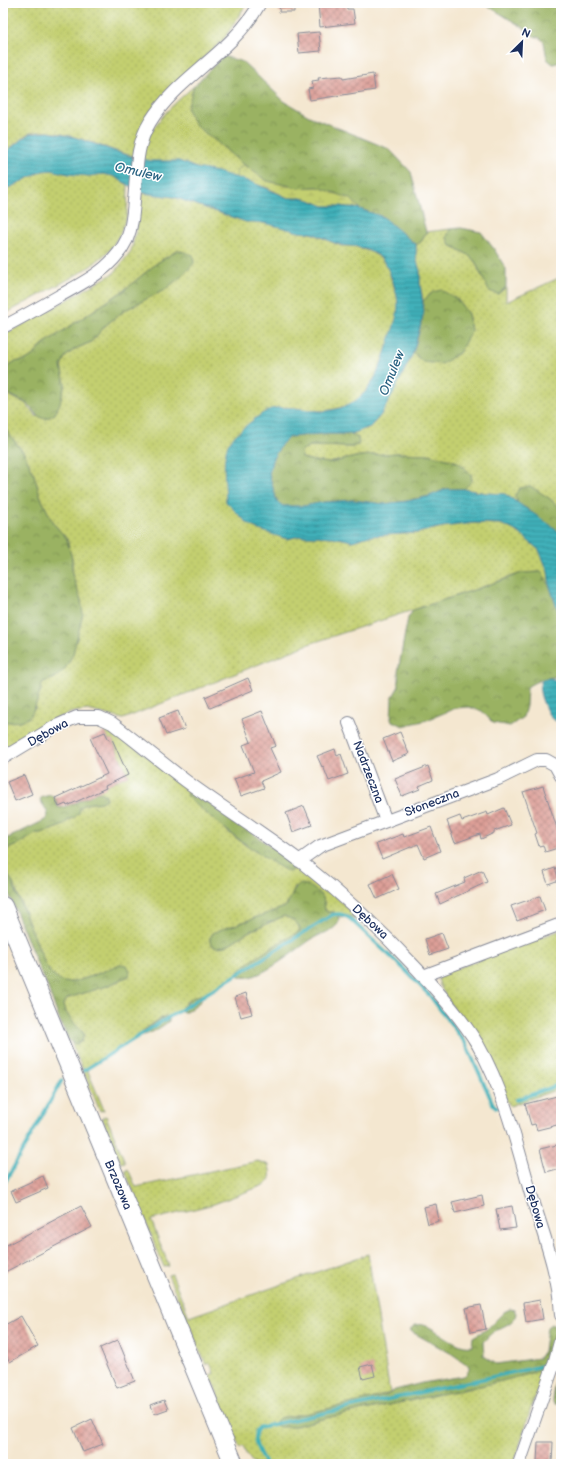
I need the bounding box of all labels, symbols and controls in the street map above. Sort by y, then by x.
north arrow [502,22,542,62]
text: N [519,26,532,41]
water label: Omulew [113,159,164,185]
water label: Omulew [376,347,409,398]
street label: Dębowa [25,716,71,750]
street label: Nadrzeczna [349,739,387,805]
street label: Słoneczna [403,786,462,820]
street label: Dębowa [349,902,391,943]
street label: Brzozowa [101,1158,135,1212]
street label: Dębowa [522,1184,548,1230]

